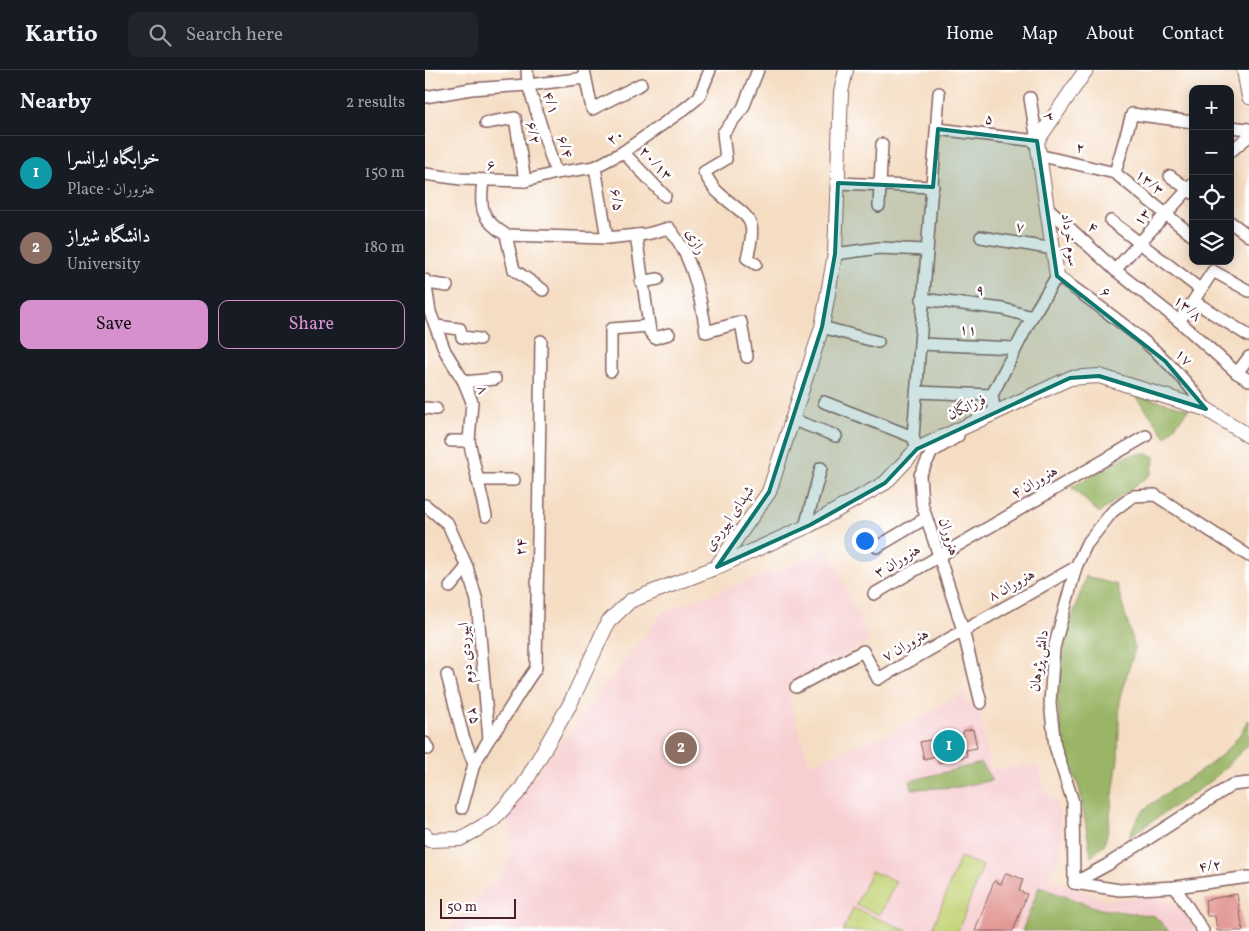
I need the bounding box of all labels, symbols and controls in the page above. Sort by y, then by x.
search box [128,12,478,57]
text: Kartio [25,18,98,52]
icon: search [146,21,174,49]
text: Search here [186,22,283,48]
text: Home [946,22,994,47]
text: Map [1022,22,1058,47]
text: About [1086,22,1134,47]
text: Contact [1162,22,1224,47]
map controls [1189,85,1234,265]
button: + [1189,85,1234,130]
text: Nearby [20,88,91,117]
street label: ۴/۱ [536,89,564,117]
text: 2 results [346,92,405,114]
street label: ۵ [983,109,995,131]
street label: ۳ [1037,111,1059,123]
street label: ۶/۲ [519,120,545,146]
street label: ۲۰ [603,124,629,152]
button: − [1189,130,1234,175]
street label: ۶/۴ [550,133,578,161]
street label: ۲ [1073,138,1087,160]
street label: ۲۰/۱۳ [633,142,677,186]
text: خوابگاه ایرانسرا [67,146,160,172]
street label: ۶ [486,155,496,177]
text: 1 [33,162,39,184]
text: 150 m [364,162,405,184]
street label: ۱۳/۳ [1130,165,1168,201]
button: locate [1189,175,1234,220]
text: Place · هنروران [67,179,155,201]
street label: ۶/۵ [604,187,628,213]
street label: ۱۳ [1129,204,1157,232]
street label: سوم خرداد [1054,212,1083,268]
street label: ۷ [1014,217,1026,239]
street label: ۴ [1082,217,1102,239]
button: layers [1189,220,1234,265]
text: دانشگاه شیراز [67,224,151,250]
street label: رازی [679,225,711,259]
text: 2 [32,237,40,259]
text: 180 m [364,237,405,259]
text: University [67,254,141,276]
street label: ۹ [974,280,986,302]
street label: ۶ [1095,282,1115,304]
street label: ۱۳/۸ [1168,291,1206,327]
button: Save [20,300,208,349]
button: Share [218,300,405,349]
street label: ۱۱ [959,320,977,342]
street label: ۱۷ [1169,344,1197,372]
street label: ۸ [471,383,493,397]
street label: فرزانگان [944,389,990,426]
street label: هنروران ۴ [1008,461,1062,505]
street label: شهدای ابیوردی [700,482,760,556]
street label: هنروران [932,515,964,559]
your location [852,528,878,554]
street label: ۲۴ [511,538,533,556]
street label: هنروران ۳ [871,540,925,584]
street label: هنروران ۸ [985,565,1039,607]
street label: ابیوردی دوم [454,621,481,684]
street label: هنروران ۷ [879,624,933,668]
street label: دانش پژوهان [1025,629,1055,693]
street label: ۲۵ [461,705,485,727]
pin: 1 [933,727,965,765]
pin: 2 [665,729,697,767]
street label: ۴/۲ [1197,855,1223,879]
scale bar [440,896,516,919]
text: 50 m [447,898,477,917]

